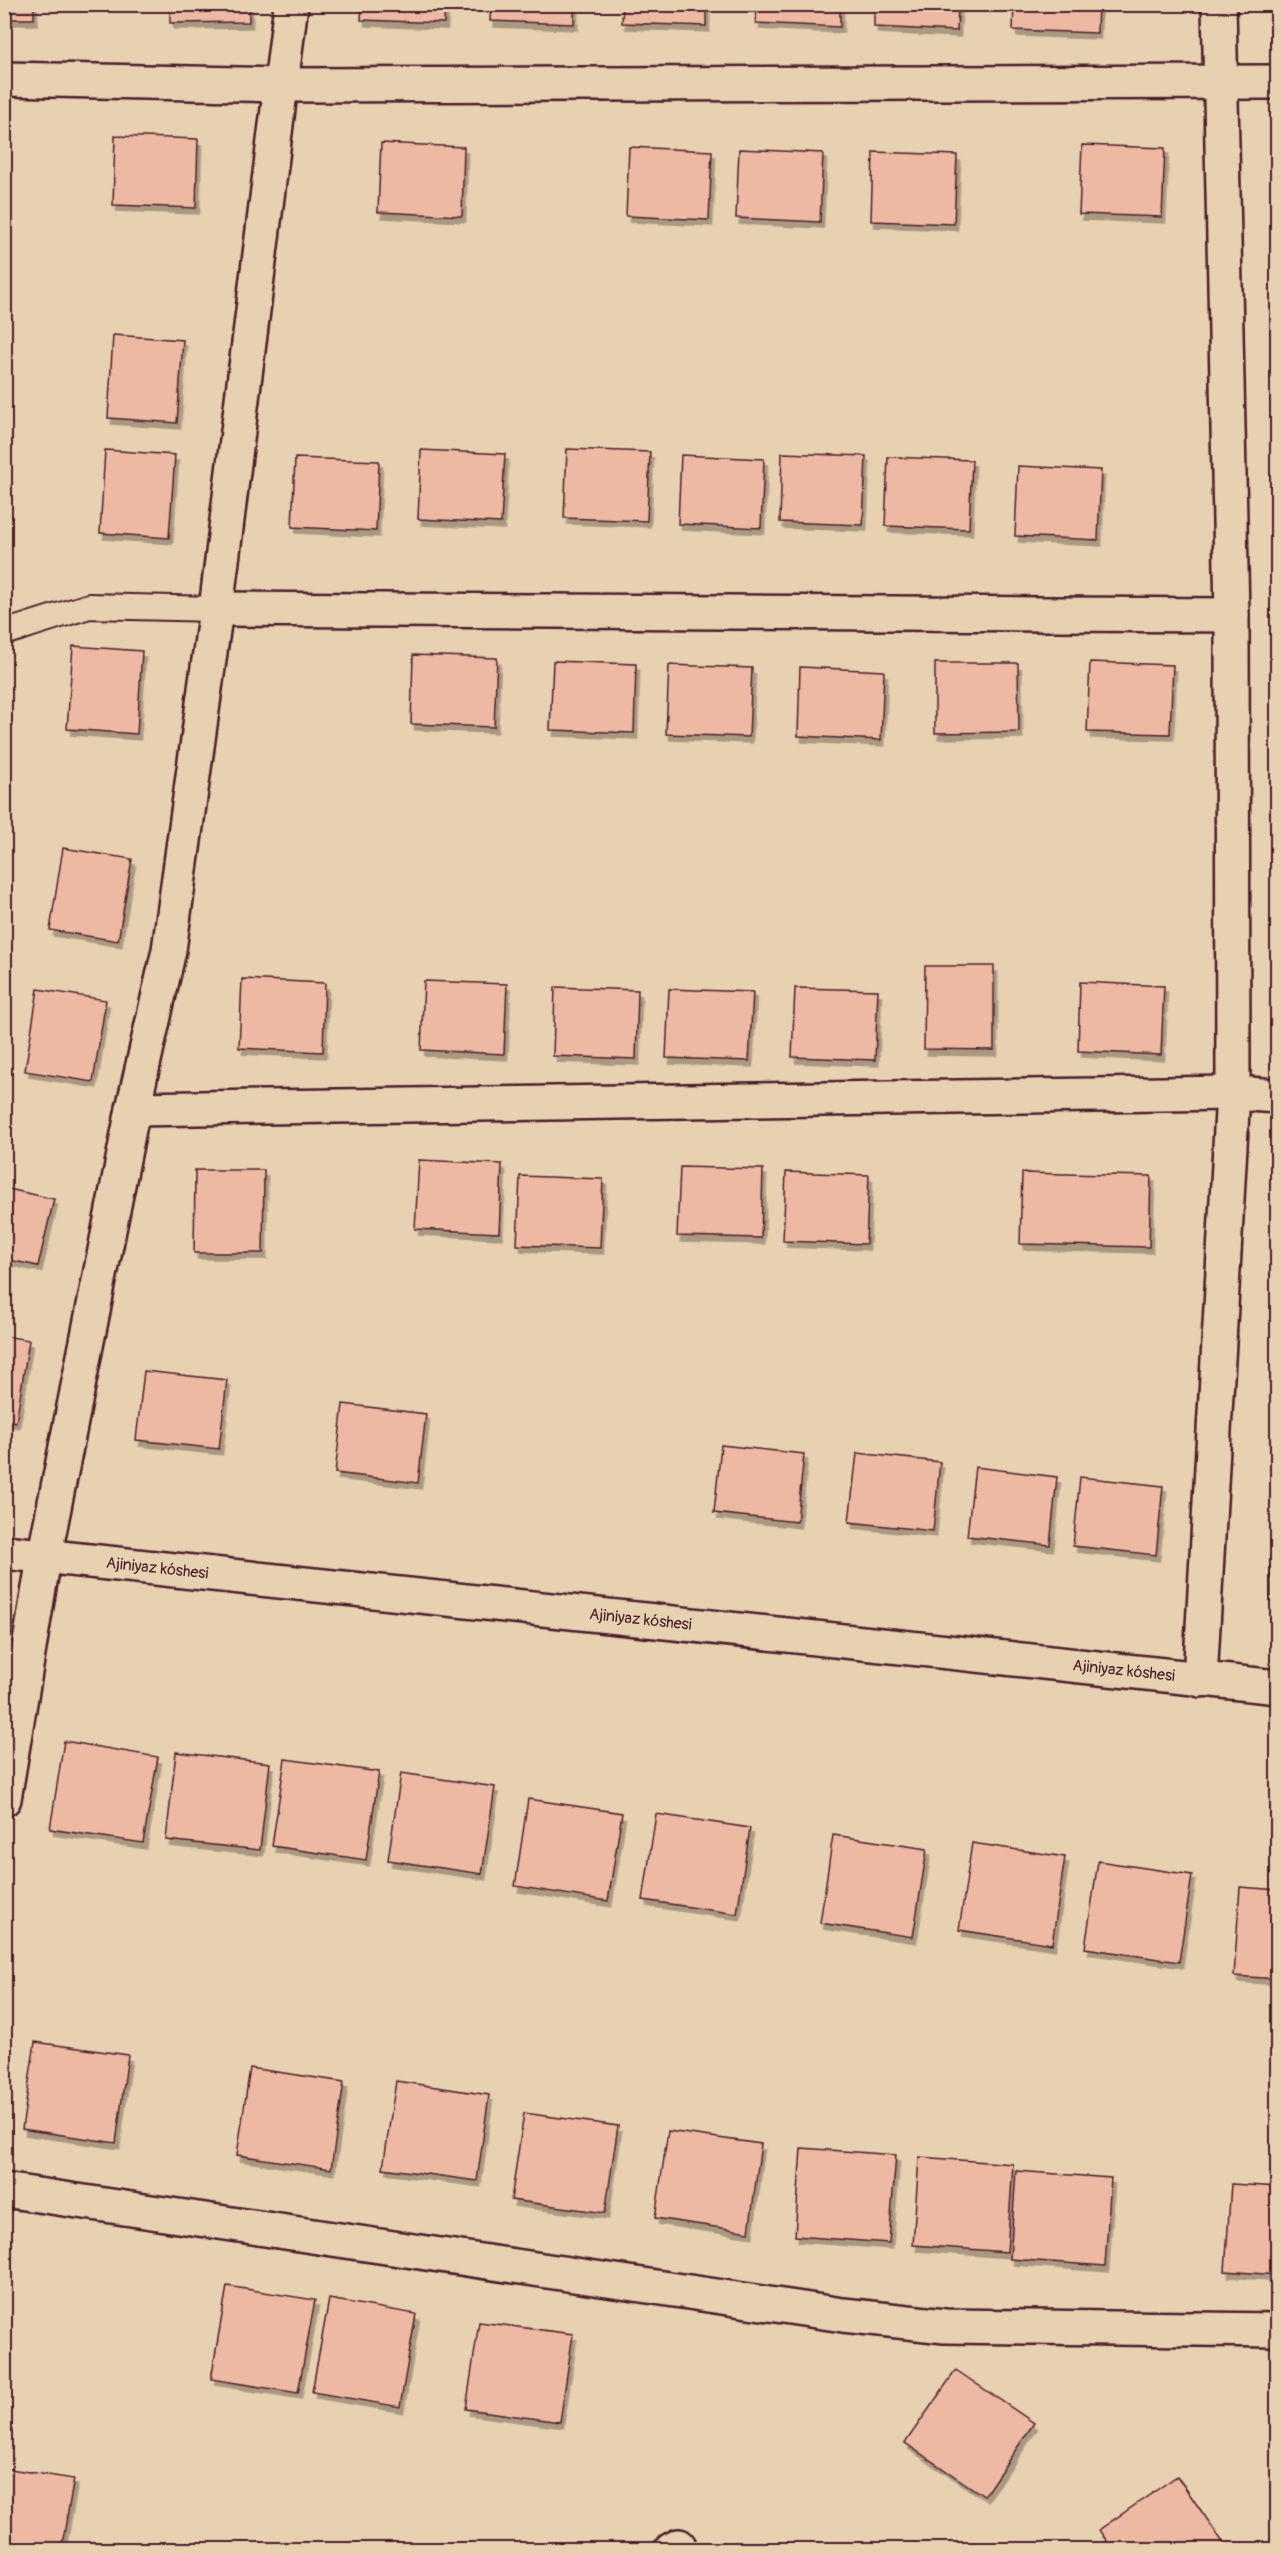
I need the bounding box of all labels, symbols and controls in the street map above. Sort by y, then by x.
street label: Ajiniyaz kóshesi [105,1553,209,1584]
street label: Ajiniyaz kóshesi [588,1604,693,1635]
street label: Ajiniyaz kóshesi [1072,1655,1176,1686]

